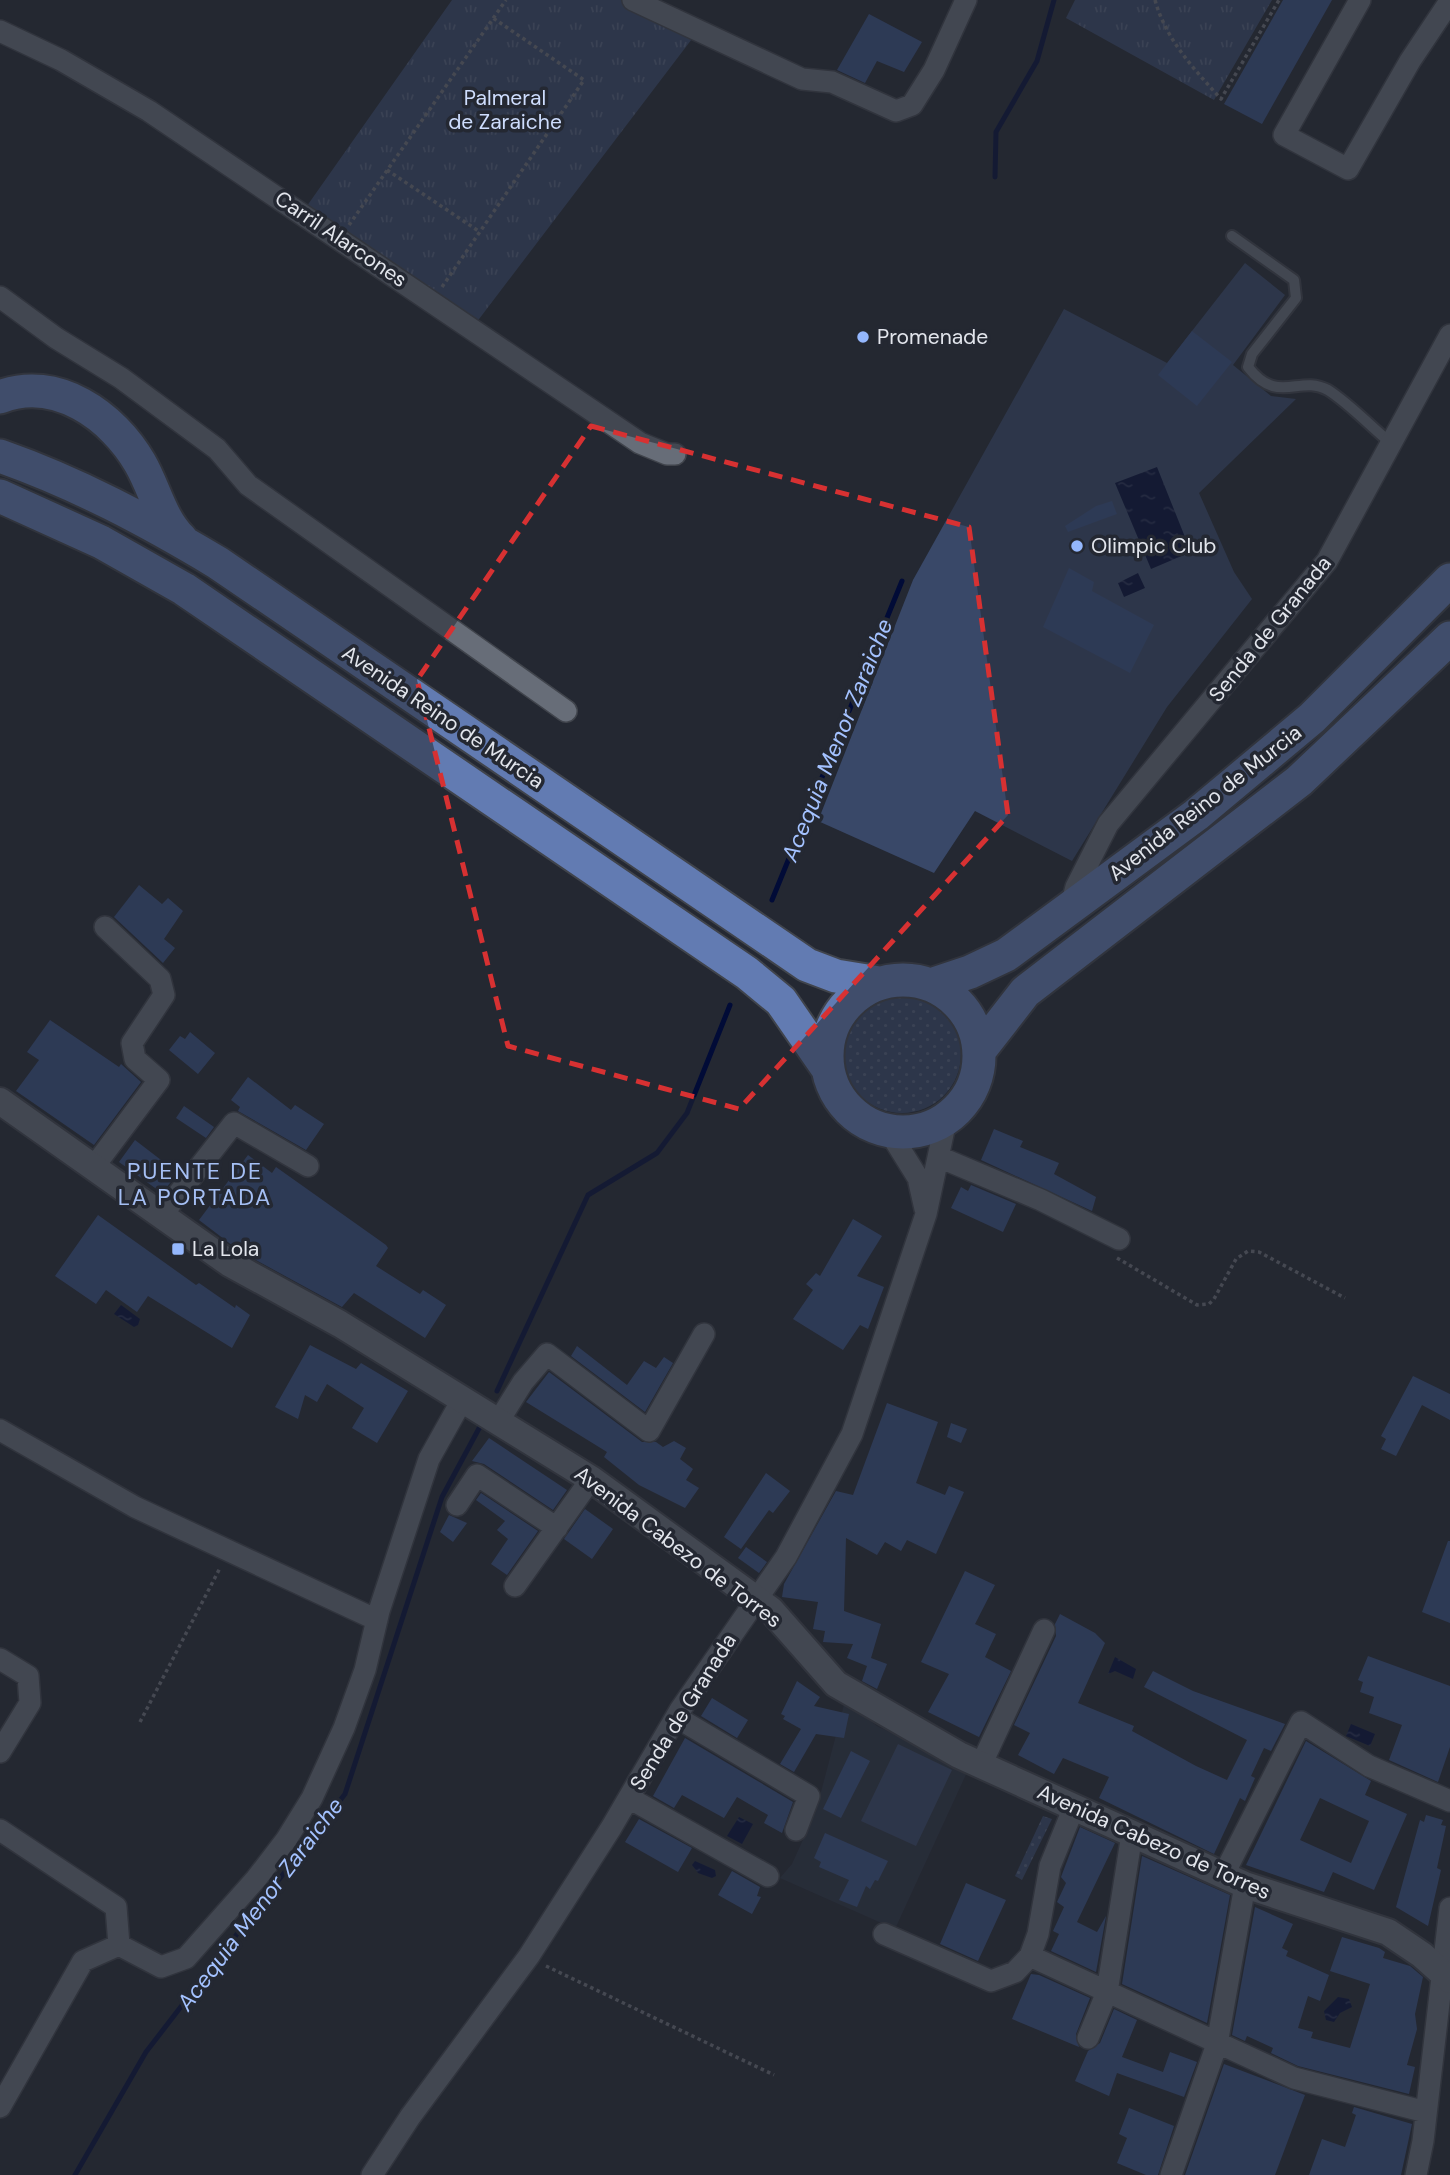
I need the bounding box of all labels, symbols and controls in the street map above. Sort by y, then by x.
park label: Palmeral de Zaraiche [448,84,562,136]
street label: Carril Alarcones [269,184,413,294]
place label: Promenade [877,323,988,351]
marker: Promenade [855,329,871,345]
place label: Olimpic Club [1091,532,1216,560]
marker: Olimpic Club [1069,538,1085,554]
street label: Senda de Granada [1202,550,1338,708]
water label: Acequia Menor Zaraiche [774,614,899,867]
street label: Avenida Reino de Murcia [337,639,549,795]
street label: Avenida Reino de Murcia [1103,719,1307,887]
district label: PUENTE DE LA PORTADA [118,1156,272,1212]
place label: La Lola [192,1235,259,1263]
marker: La Lola [170,1241,186,1257]
street label: Avenida Cabezo de Torres [569,1460,787,1634]
street label: Senda de Granada [623,1628,743,1796]
street label: Avenida Cabezo de Torres [1033,1778,1275,1906]
water label: Acequia Menor Zaraiche [169,1791,350,2017]

